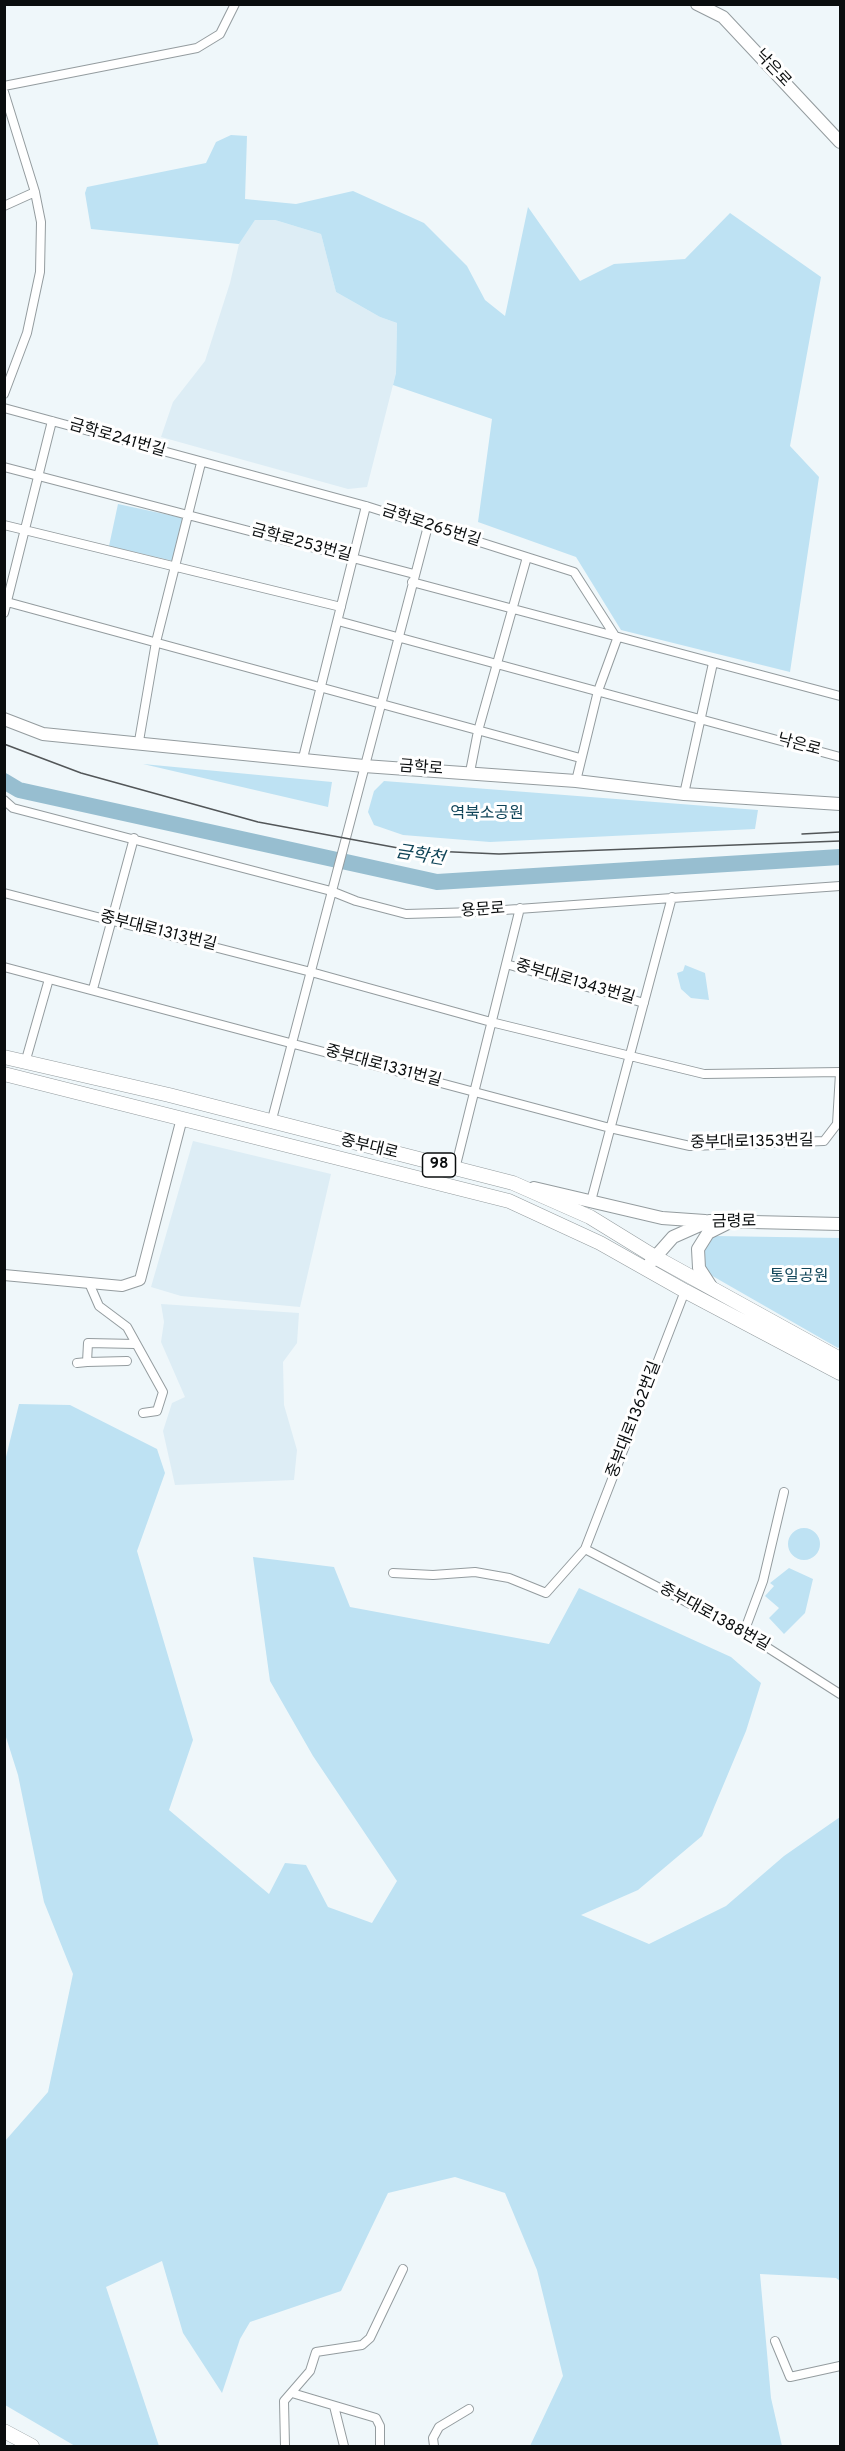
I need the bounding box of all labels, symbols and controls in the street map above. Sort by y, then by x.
street label: 낙은로 [750,46,794,92]
street label: 금학로241번길 [67,416,167,462]
street label: 금학로265번길 [379,502,483,552]
street label: 금학로253번길 [249,521,353,567]
street label: 낙은로 [775,731,823,761]
street label: 금학로 [398,758,444,780]
park label: 역북소공원 [450,805,524,825]
water label: 금학천 [394,842,446,872]
street label: 용문로 [460,900,506,922]
street label: 중부대로1313번길 [98,908,218,956]
street label: 중부대로1343번길 [513,957,637,1009]
street label: 중부대로1331번길 [323,1042,443,1092]
street label: 중부대로 [338,1132,400,1164]
street label: 중부대로1353번길 [690,1132,814,1154]
road number: 98 [422,1153,456,1177]
street label: 금령로 [712,1213,756,1233]
park label: 통일공원 [770,1268,828,1288]
street label: 중부대로1362번길 [604,1359,666,1481]
street label: 중부대로1388번길 [655,1580,773,1656]

